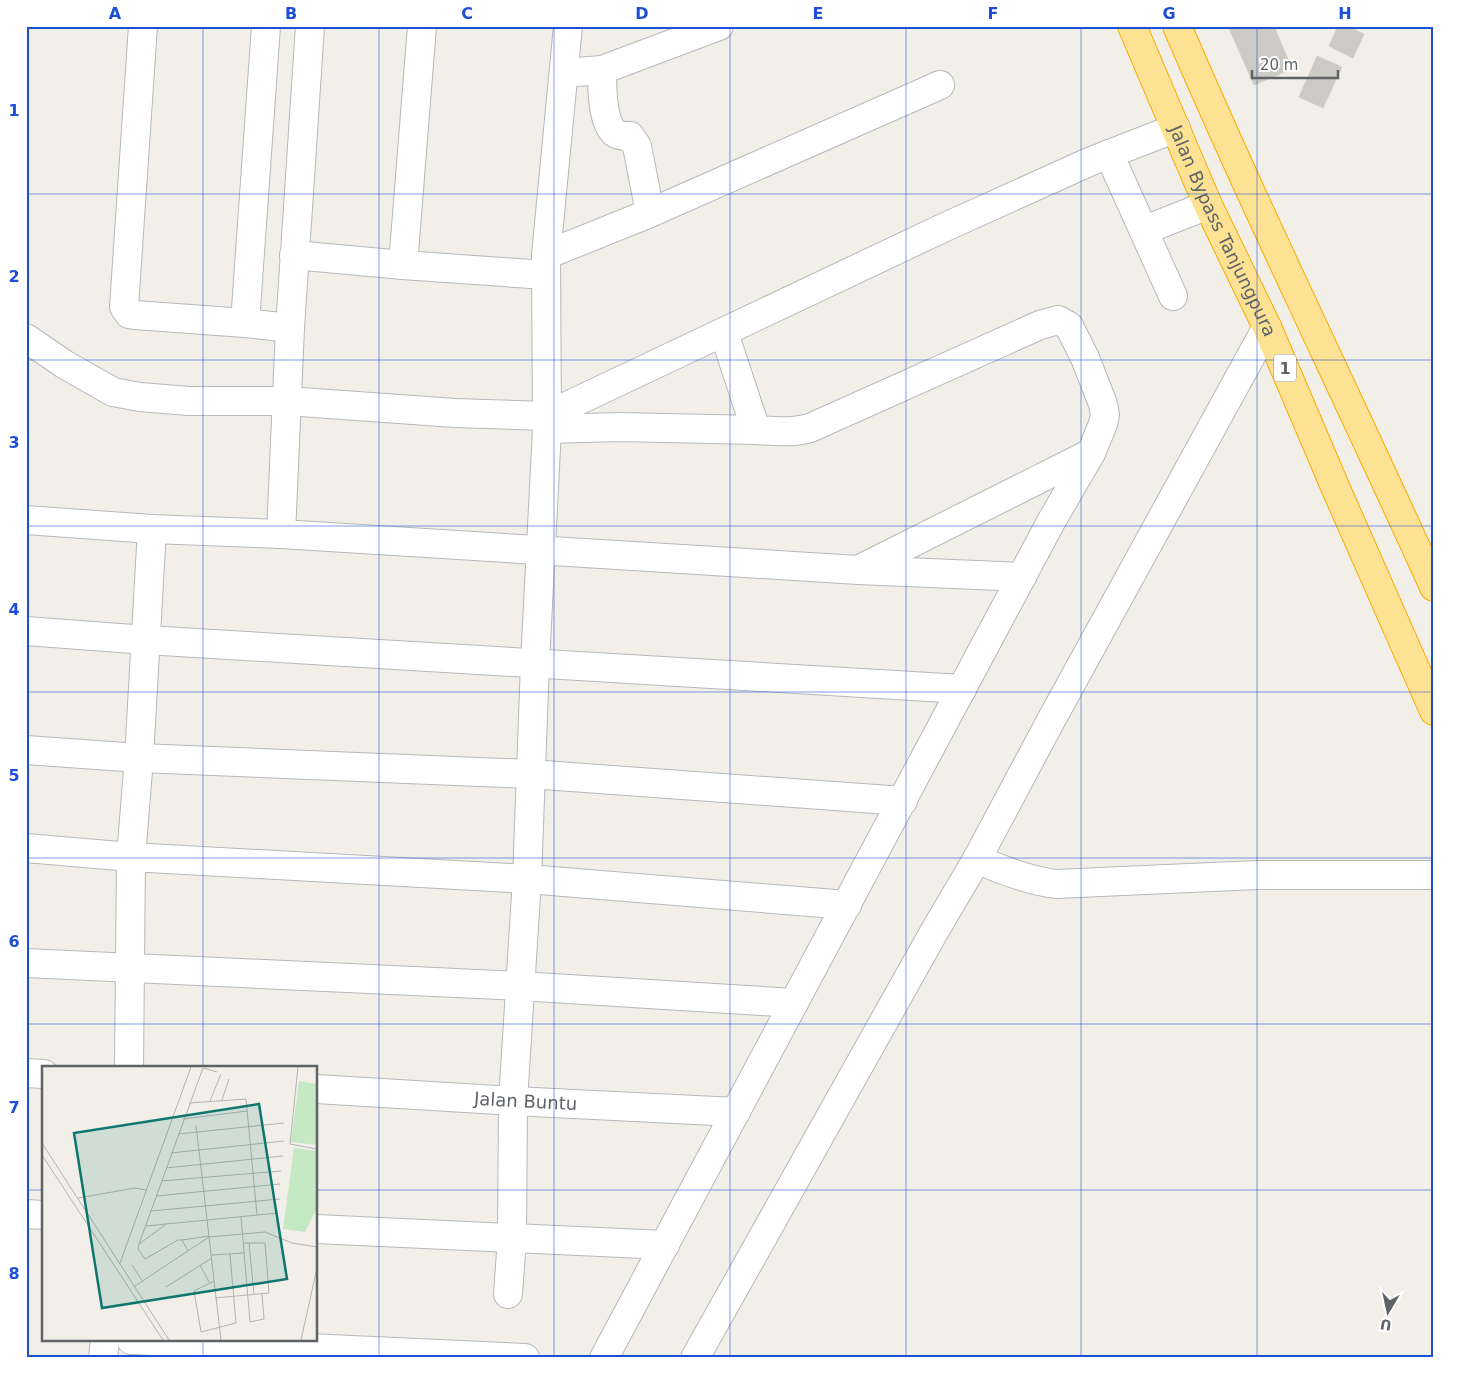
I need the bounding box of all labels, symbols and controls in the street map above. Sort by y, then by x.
text: A [109,4,122,23]
text: B [285,4,297,23]
text: C [461,4,473,23]
text: D [635,4,649,23]
text: E [813,4,823,23]
text: F [988,4,998,23]
text: G [1162,4,1176,23]
text: H [1338,4,1352,23]
scale bar [1252,48,1339,80]
text: 20 m [1260,56,1298,74]
text: 1 [8,101,20,120]
street label: Jalan Bypass Tanjungpura [1165,121,1281,339]
text: 2 [8,267,20,286]
road number: 1 [1274,354,1296,382]
text: 3 [8,433,20,452]
text: 4 [8,600,20,619]
text: 5 [8,766,20,785]
text: 6 [8,932,20,951]
inset map [42,1066,318,1342]
street label: Jalan Buntu [472,1088,578,1114]
text: 7 [8,1098,20,1117]
text: 8 [8,1264,20,1283]
north arrow [1362,1286,1412,1336]
text: U [1379,1316,1393,1334]

